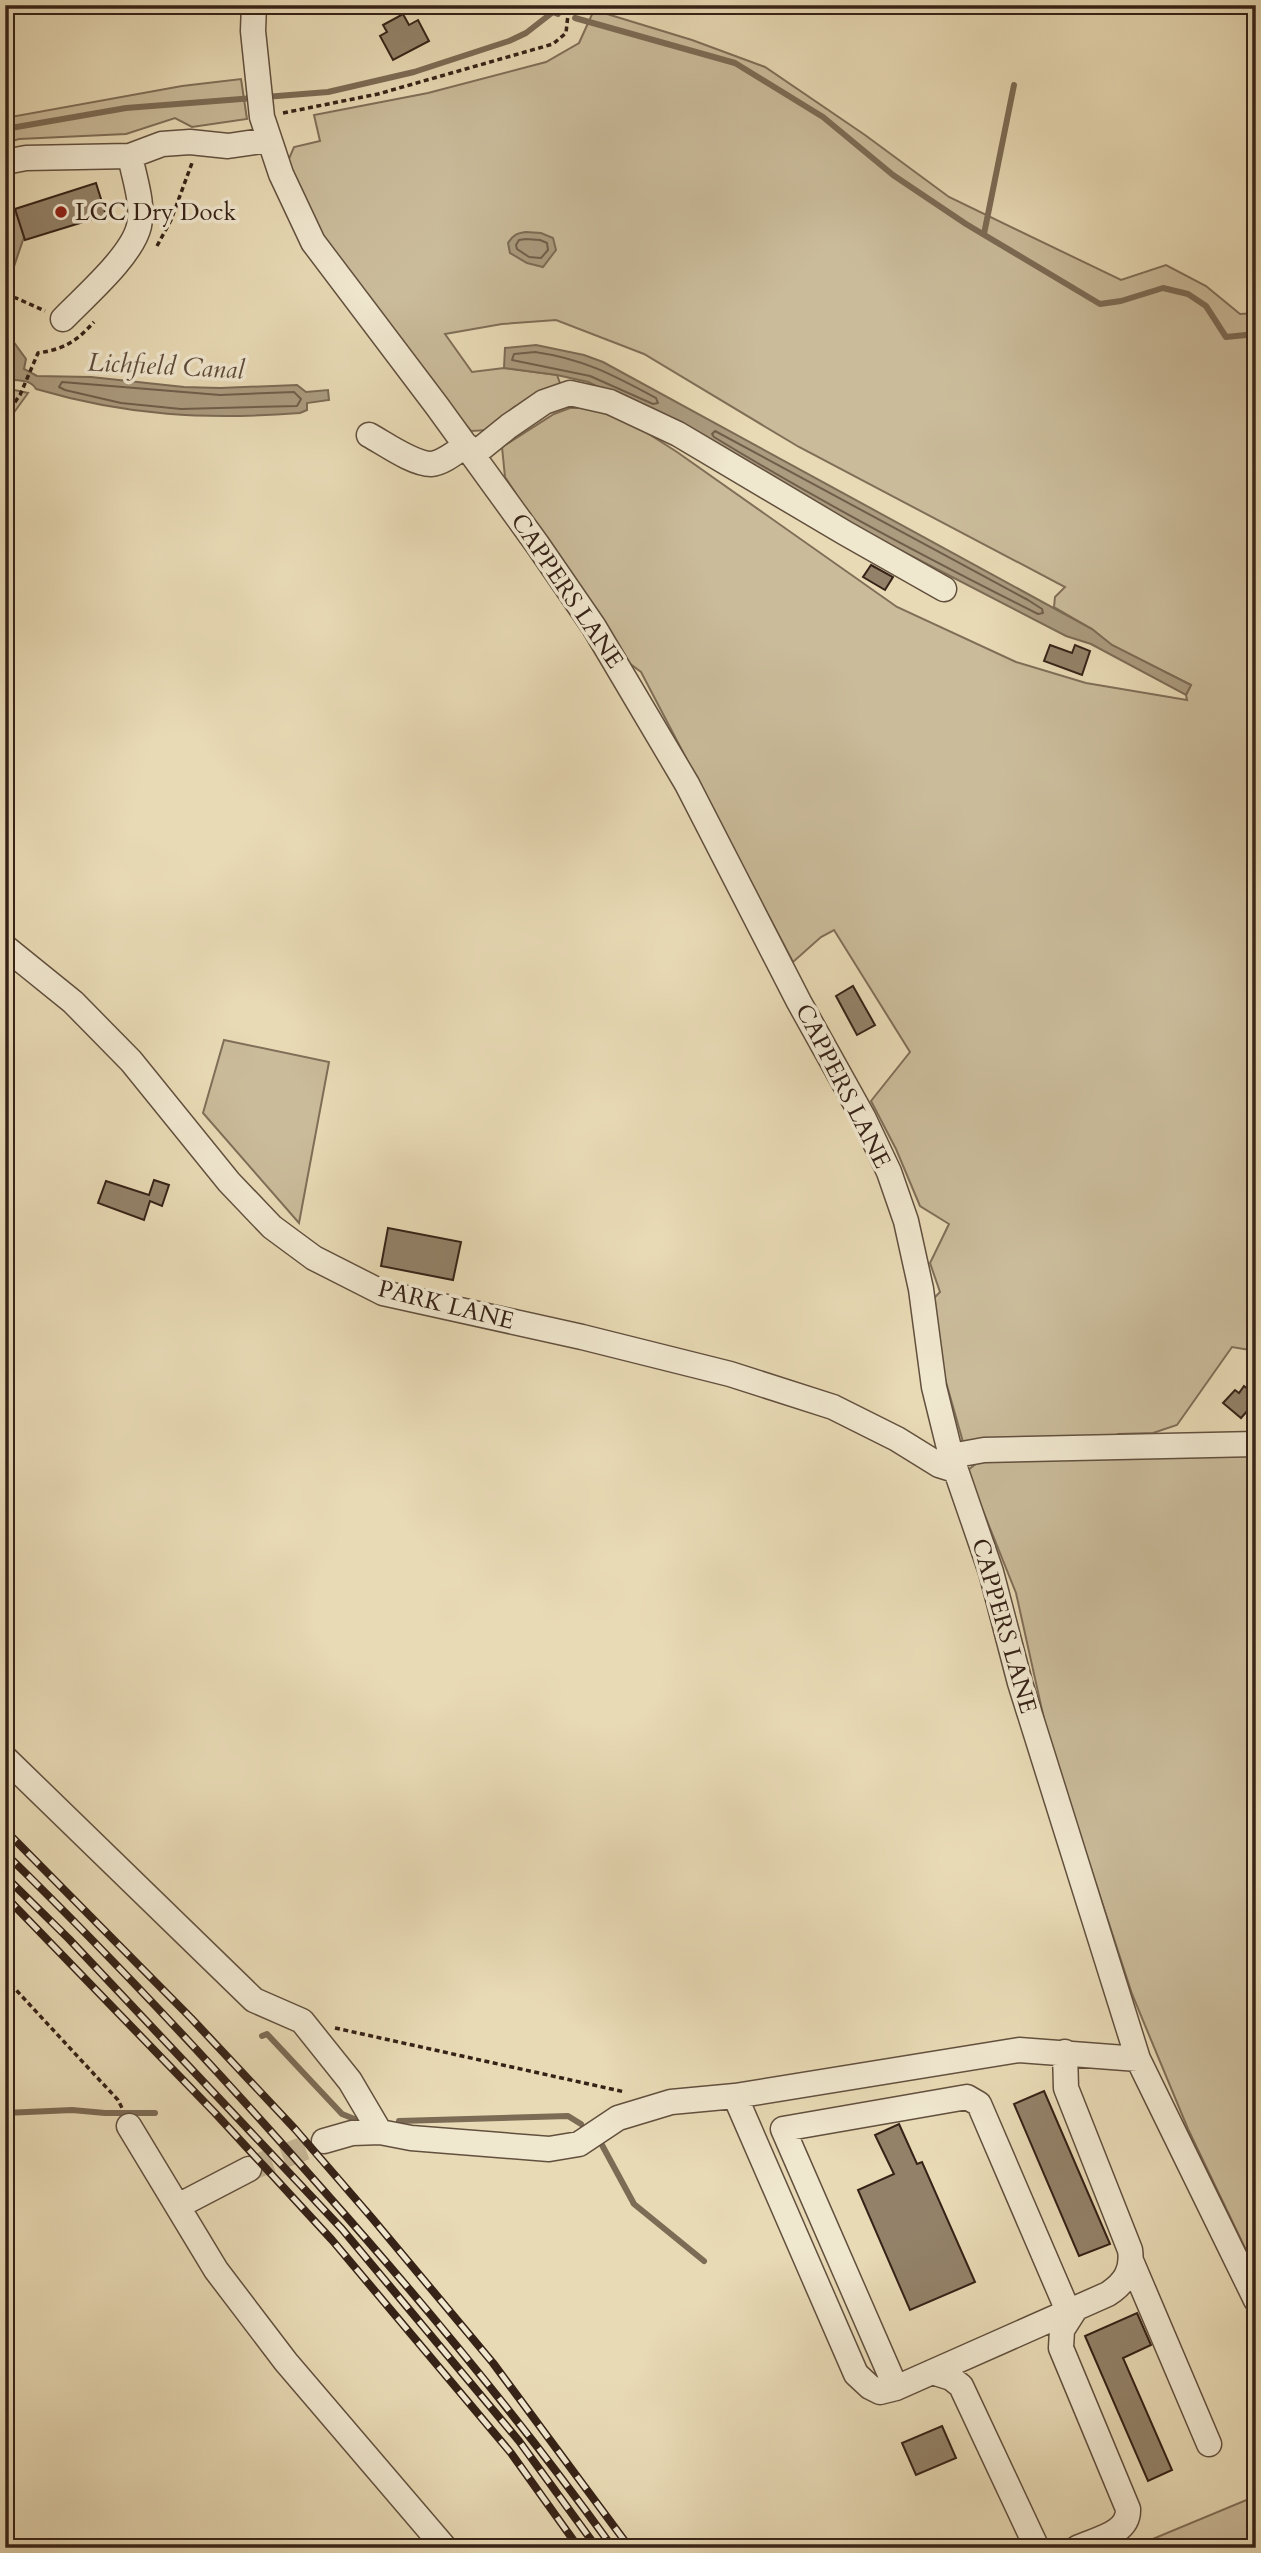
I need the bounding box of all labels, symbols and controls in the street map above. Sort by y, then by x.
place label: LCC Dry Dock [75,196,236,229]
marker: LCC Dry Dock [53,204,69,220]
water label: Lichfield Canal [87,344,246,388]
street label: CAPPERS LANE [503,507,631,675]
street label: CAPPERS LANE [787,998,899,1174]
street label: PARK LANE [375,1272,517,1338]
street label: CAPPERS LANE [963,1535,1045,1717]

